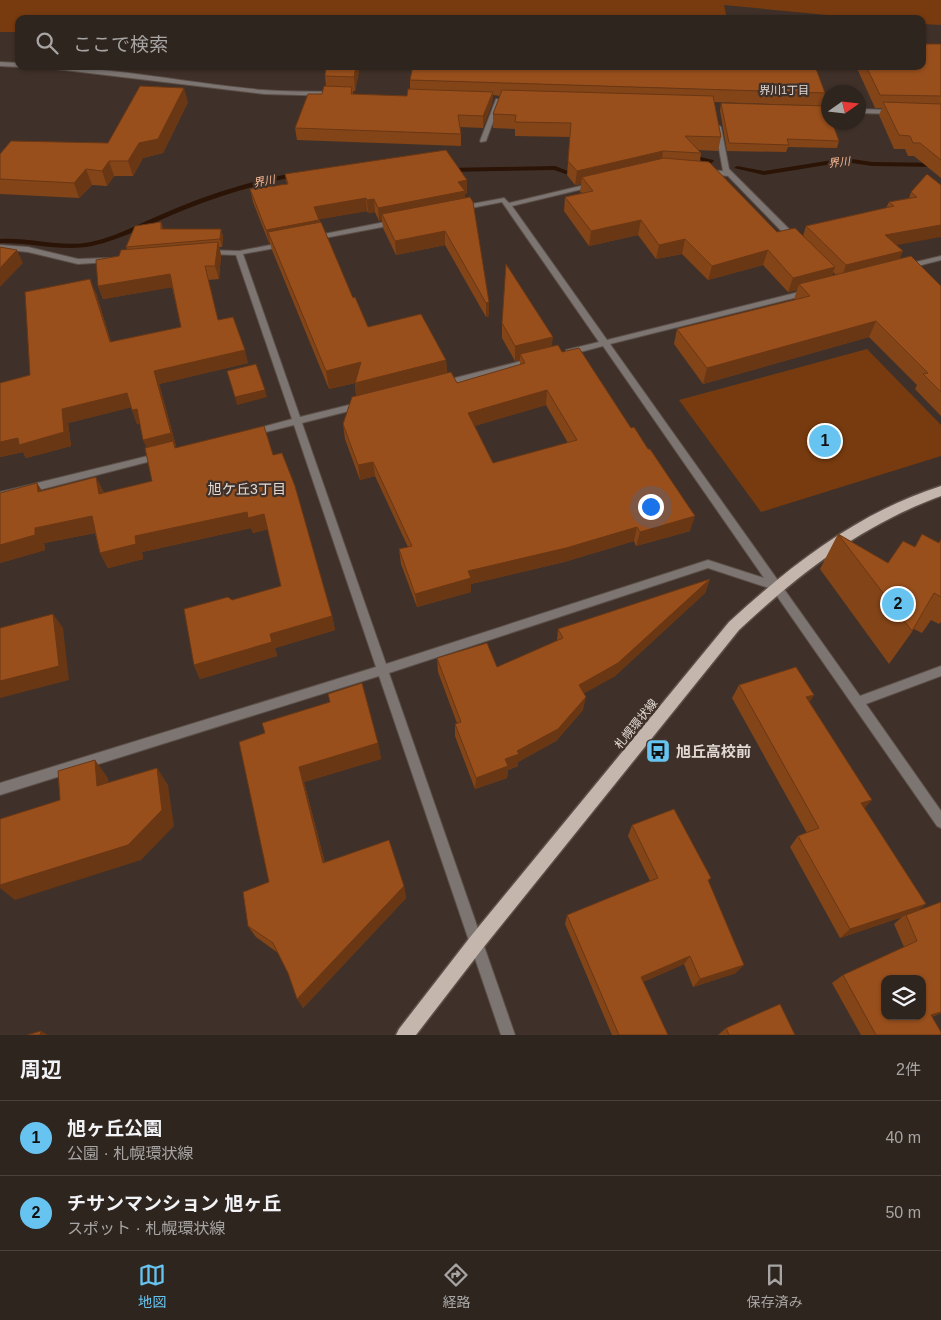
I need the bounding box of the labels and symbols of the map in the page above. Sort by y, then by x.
district label: 界川1丁目 [759,84,809,96]
north arrow [821,85,866,130]
water label: 界川 [827,155,852,169]
water label: 界川 [252,173,277,189]
pin: 1 [809,422,841,460]
district label: 旭ケ丘3丁目 [208,481,286,497]
your location [638,494,664,520]
pin: 2 [882,585,914,623]
street label: 札幌環状線 [612,696,660,752]
bus stop icon: 旭丘高校前 [645,738,671,764]
place label: 旭丘高校前 [676,743,751,760]

